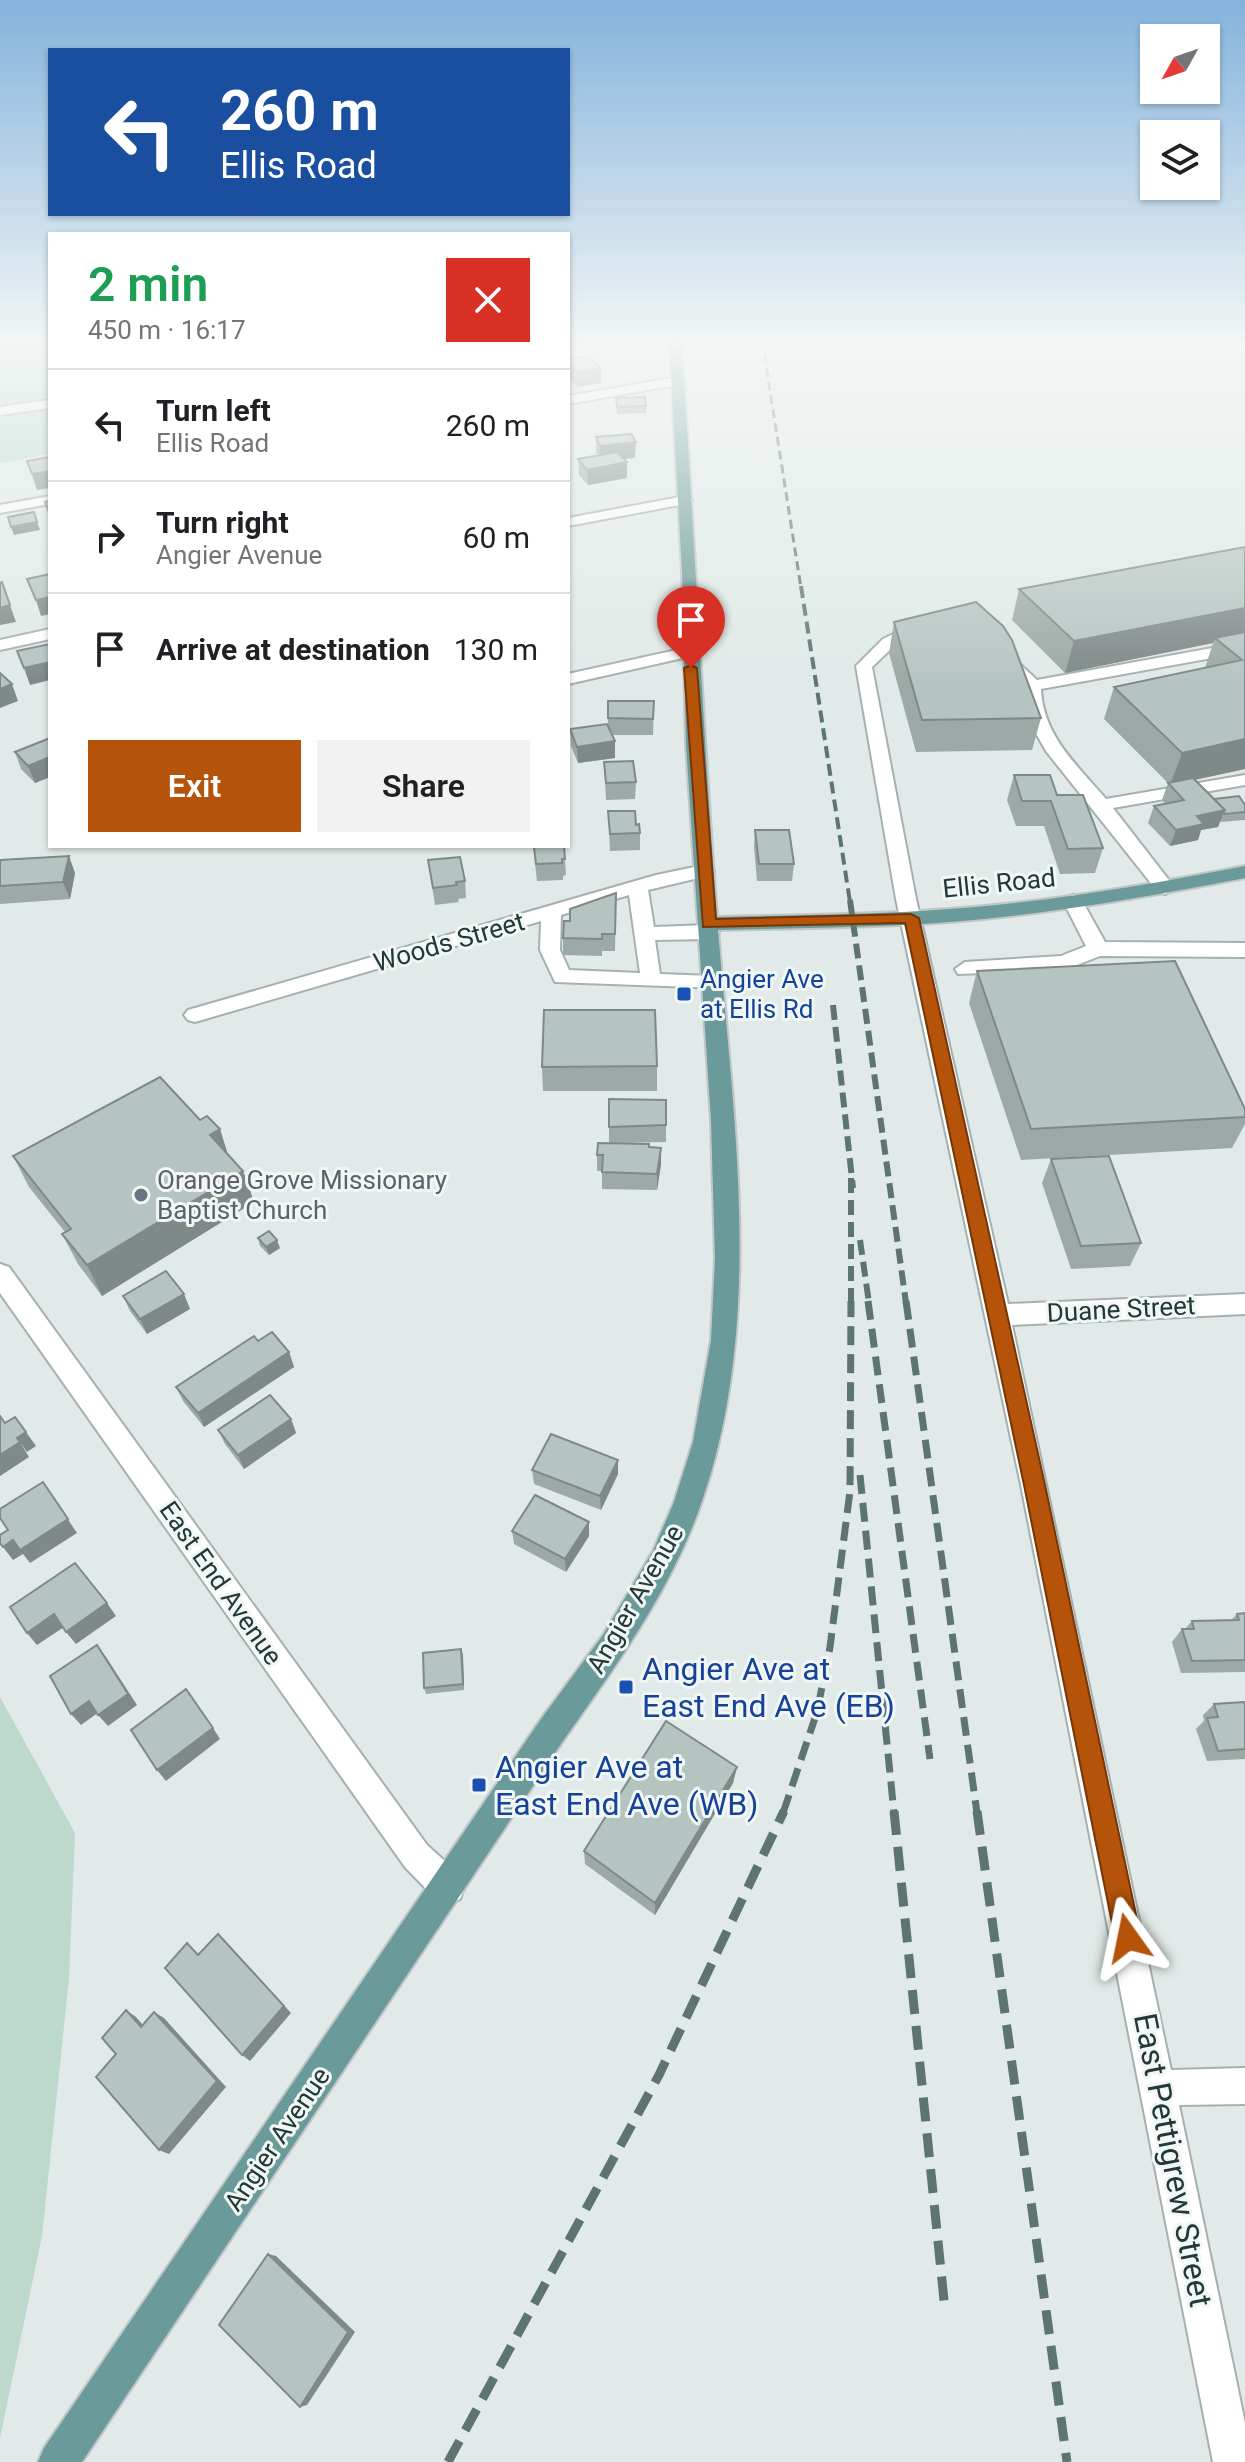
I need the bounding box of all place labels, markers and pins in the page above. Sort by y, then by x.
pin [657,586,725,668]
place label: Angier Ave at Ellis Rd [700,964,824,1024]
marker: Angier Ave at Ellis Rd [675,985,693,1003]
place label: Orange Grove Missionary Baptist Church [157,1165,447,1225]
marker: Orange Grove Missionary Baptist Church [132,1186,150,1204]
place label: Angier Ave at East End Ave (EB) [642,1650,895,1725]
marker: Angier Ave at East End Ave (EB) [617,1678,635,1696]
place label: Angier Ave at East End Ave (WB) [495,1748,758,1823]
marker: Angier Ave at East End Ave (WB) [470,1776,488,1794]

